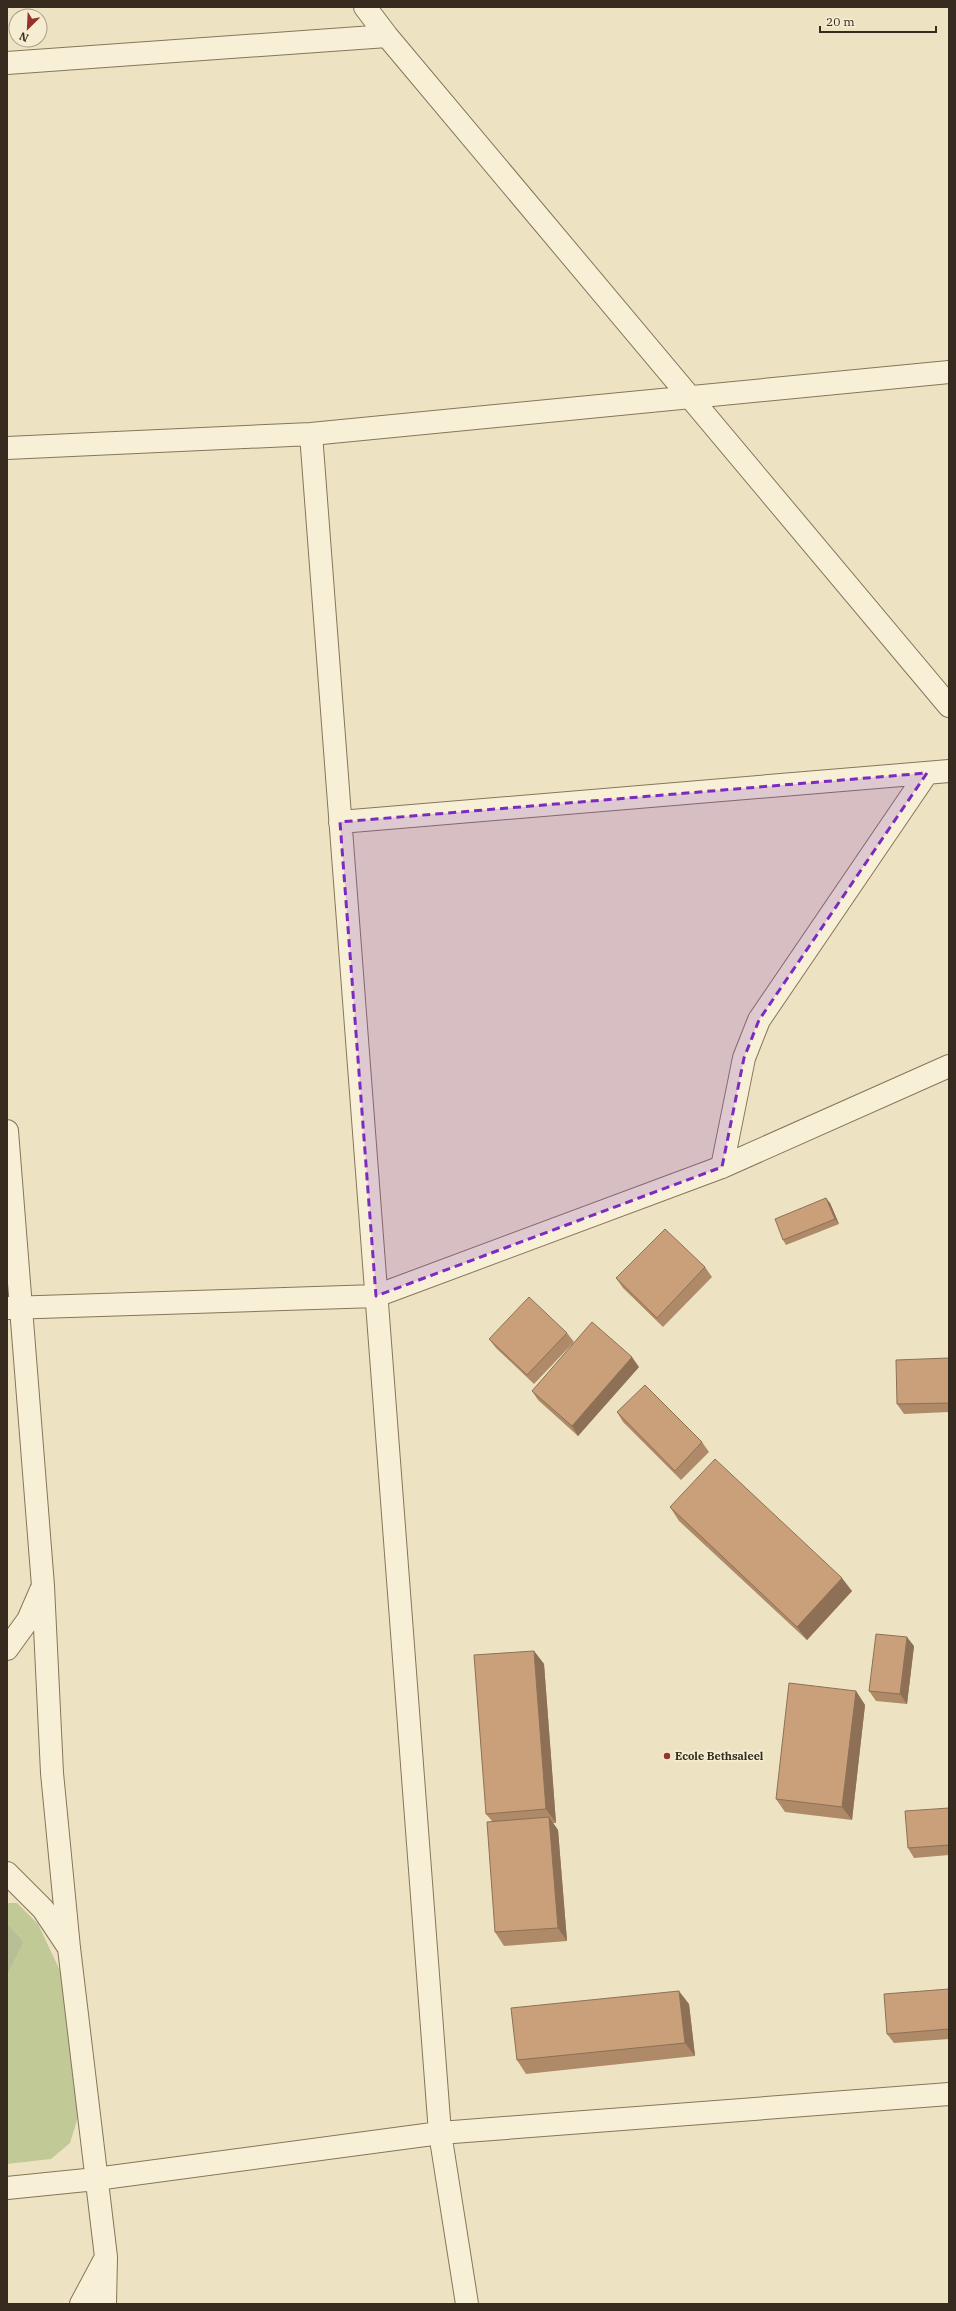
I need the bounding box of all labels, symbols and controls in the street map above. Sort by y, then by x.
north arrow [8,8,48,48]
scale bar [820,8,936,34]
text: 20 m [826,14,855,29]
text: N [17,29,31,45]
place label: Ecole Bethsaleel [675,1749,764,1763]
marker: Ecole Bethsaleel [662,1751,672,1761]

